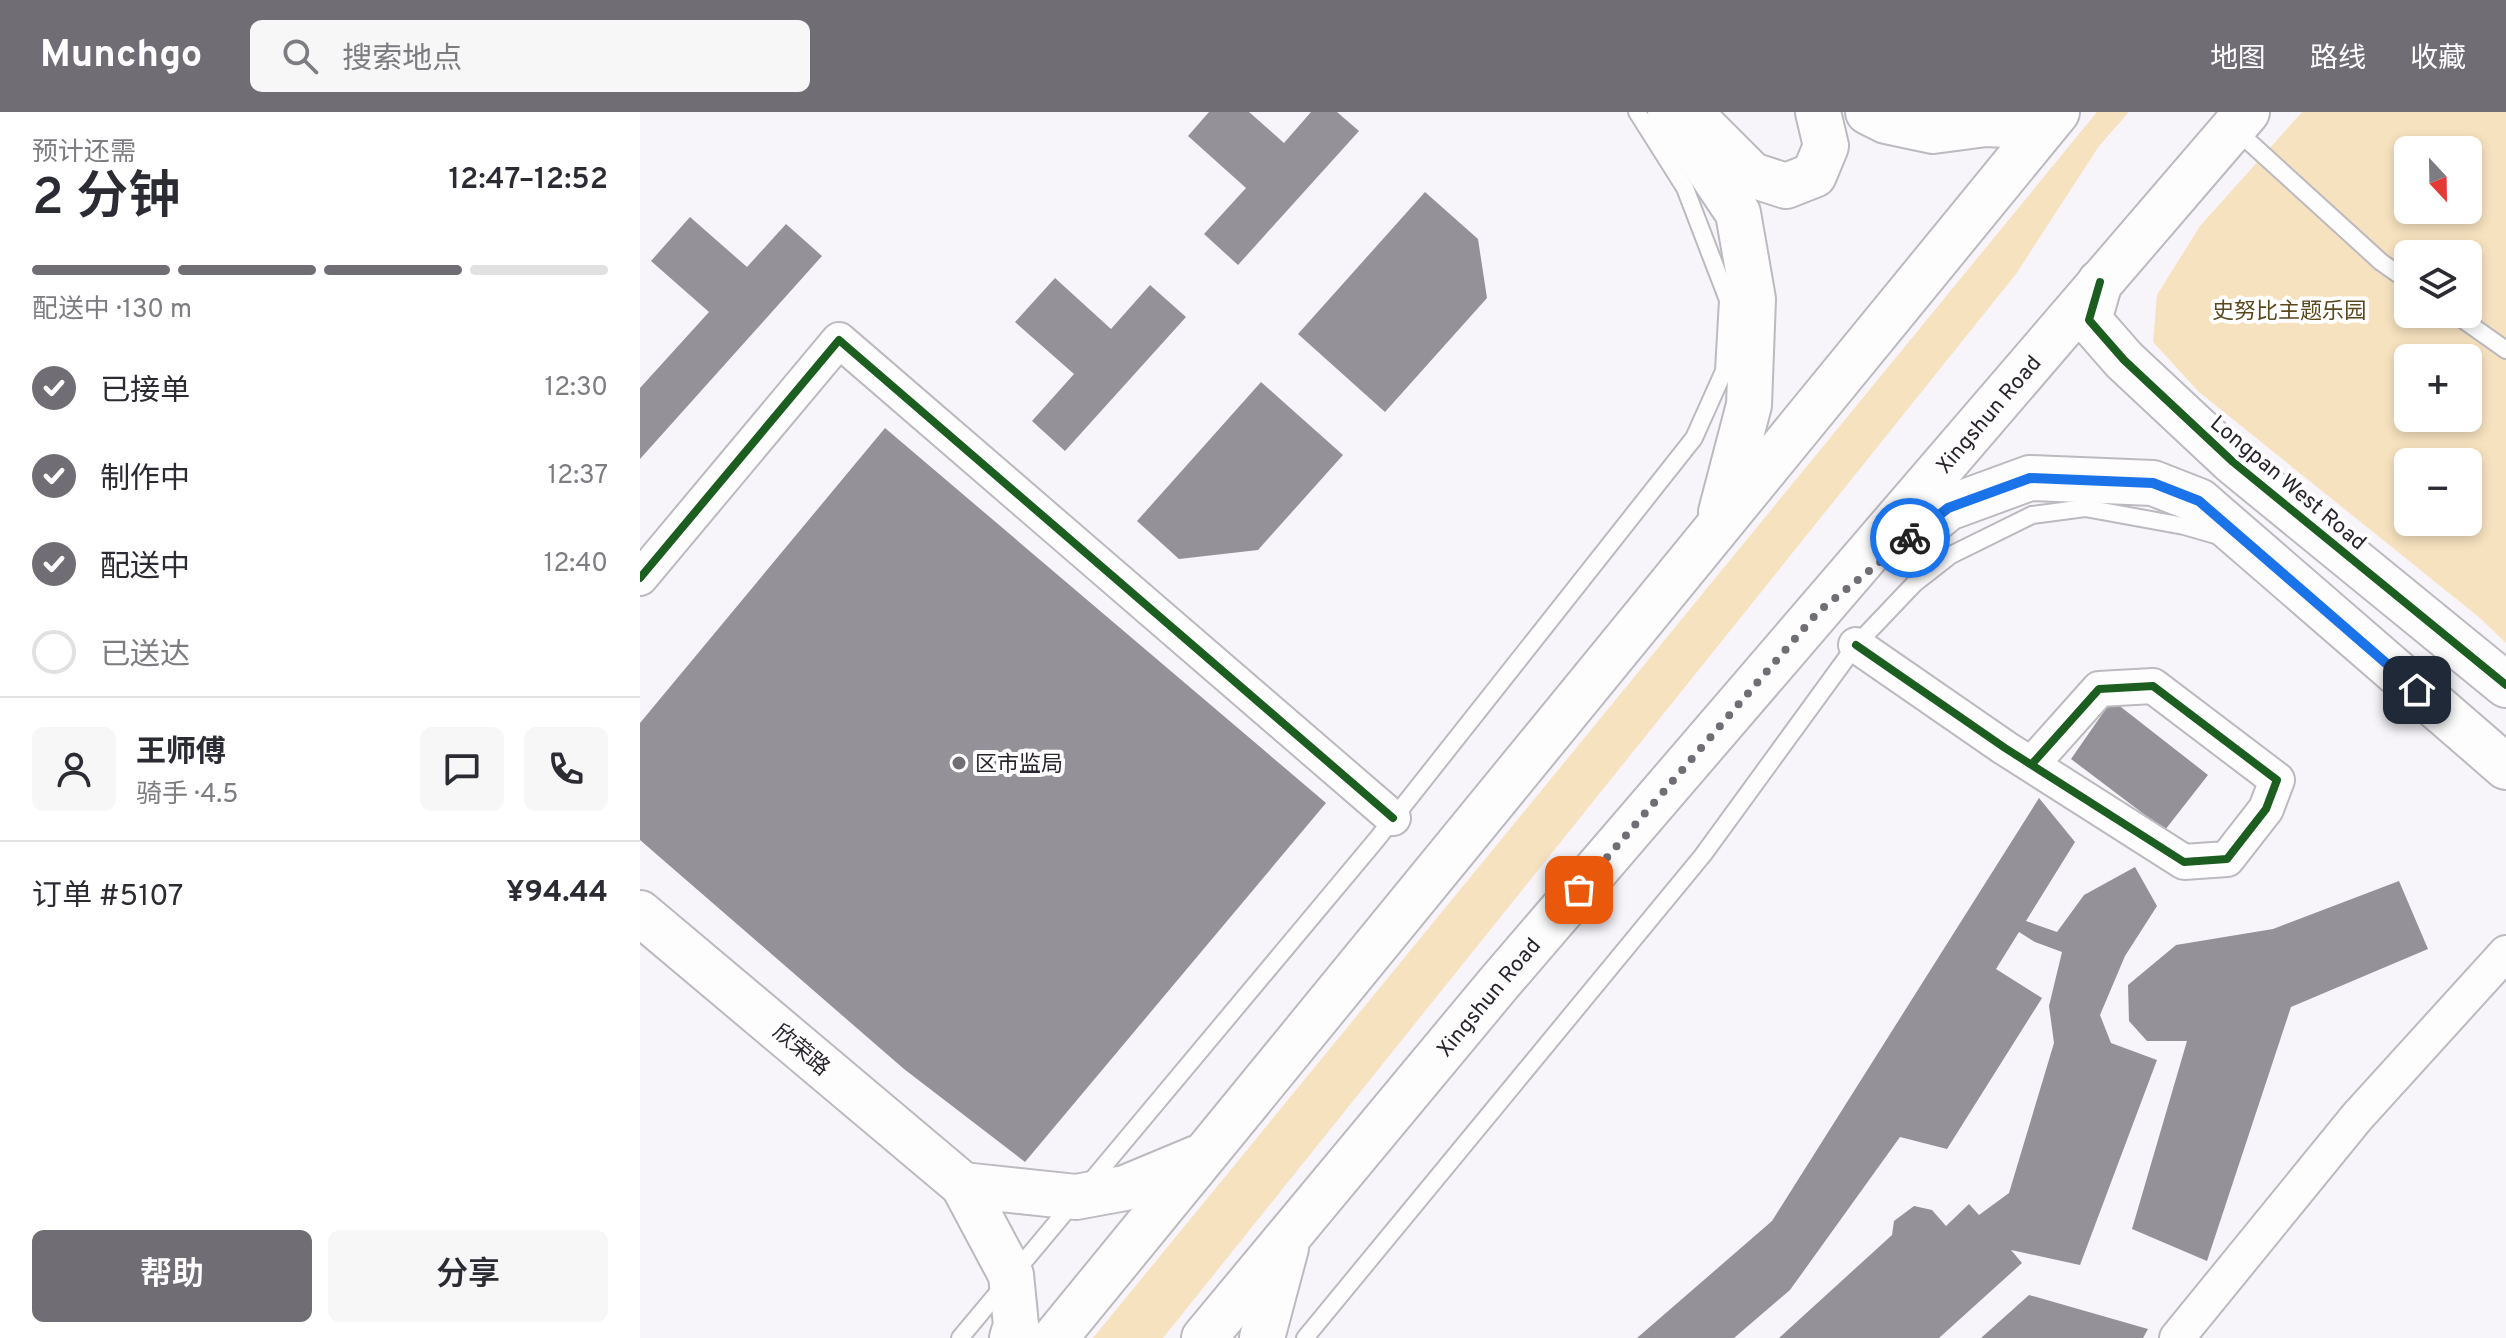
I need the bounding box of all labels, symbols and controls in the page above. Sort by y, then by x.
search box [250,20,810,92]
text: Munchgo [40,32,202,81]
icon: search [278,34,322,78]
text: 搜索地点 [342,42,462,79]
text: 地图 [2210,42,2266,78]
text: 路线 [2310,42,2366,78]
text: 收藏 [2410,42,2466,78]
north arrow [2394,136,2482,224]
map controls [2394,136,2482,536]
text: 预计还需 [32,137,136,170]
text: 12:47–12:52 [448,162,608,199]
text: 2 分钟 [32,167,181,233]
button: layers [2394,240,2482,328]
text: 配送中 · 130 m [32,294,192,327]
park label: 史努比主题乐园 [2212,299,2366,326]
button: + [2394,344,2482,432]
street label: Xingshun Road [1932,351,2048,480]
icon: check [32,366,76,410]
text: 12:30 [544,372,608,405]
text: 已接单 [100,374,190,411]
street label: Longpan West Road [2204,411,2371,557]
button: − [2394,448,2482,536]
icon: check [32,454,76,498]
text: 12:37 [548,460,608,493]
text: 制作中 [100,462,190,499]
courier [1870,498,1950,578]
icon: bike [1888,516,1932,560]
icon: check [32,542,76,586]
text: 12:40 [544,548,608,581]
text: 配送中 [100,550,190,587]
text: 已送达 [100,638,190,675]
pin [2383,656,2451,724]
icon: home [2395,668,2439,712]
button: person [32,727,116,811]
button: chat [420,727,504,811]
button: phone [524,727,608,811]
text: 王师傅 [136,735,226,772]
place label: 区市监局 [975,752,1063,779]
marker: 区市监局 [950,754,968,772]
text: 骑手 · 4.5 [136,779,238,812]
pin [1545,856,1613,924]
icon: bag [1557,868,1601,912]
text: ¥94.44 [506,875,608,912]
text: 订单 #5107 [32,879,183,916]
street label: Xingshun Road [1432,933,1548,1063]
street label: 欣荣路 [766,1019,834,1082]
button: 帮助 [32,1230,312,1322]
button: 分享 [328,1230,608,1322]

